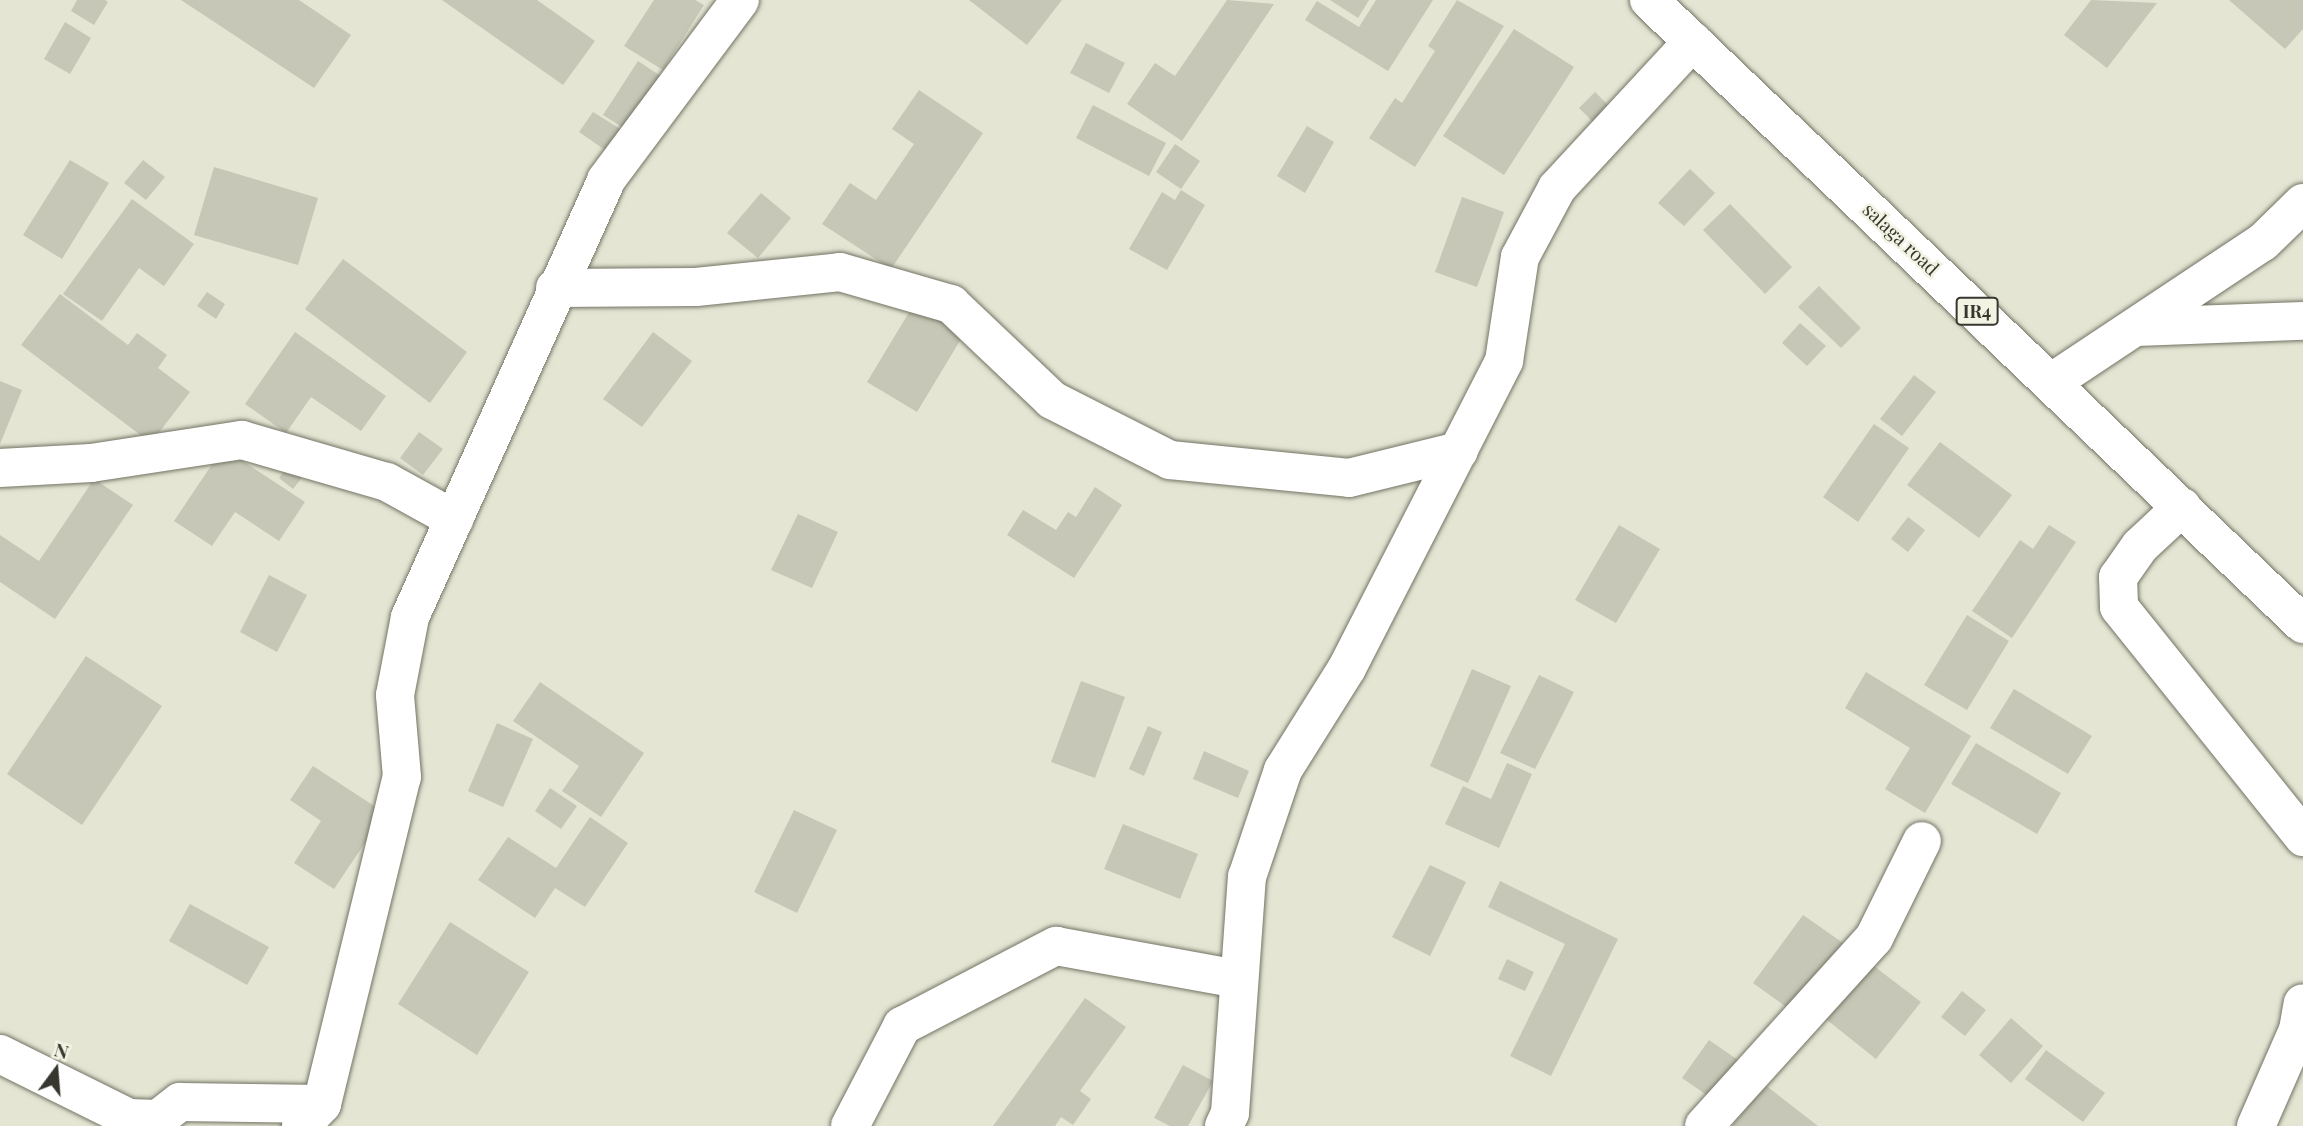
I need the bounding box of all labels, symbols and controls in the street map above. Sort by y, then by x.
street label: salaga road [1858,198,1944,280]
road number: IR4 [1954,296,2000,326]
north arrow [21,1035,91,1105]
text: N [52,1035,72,1064]

